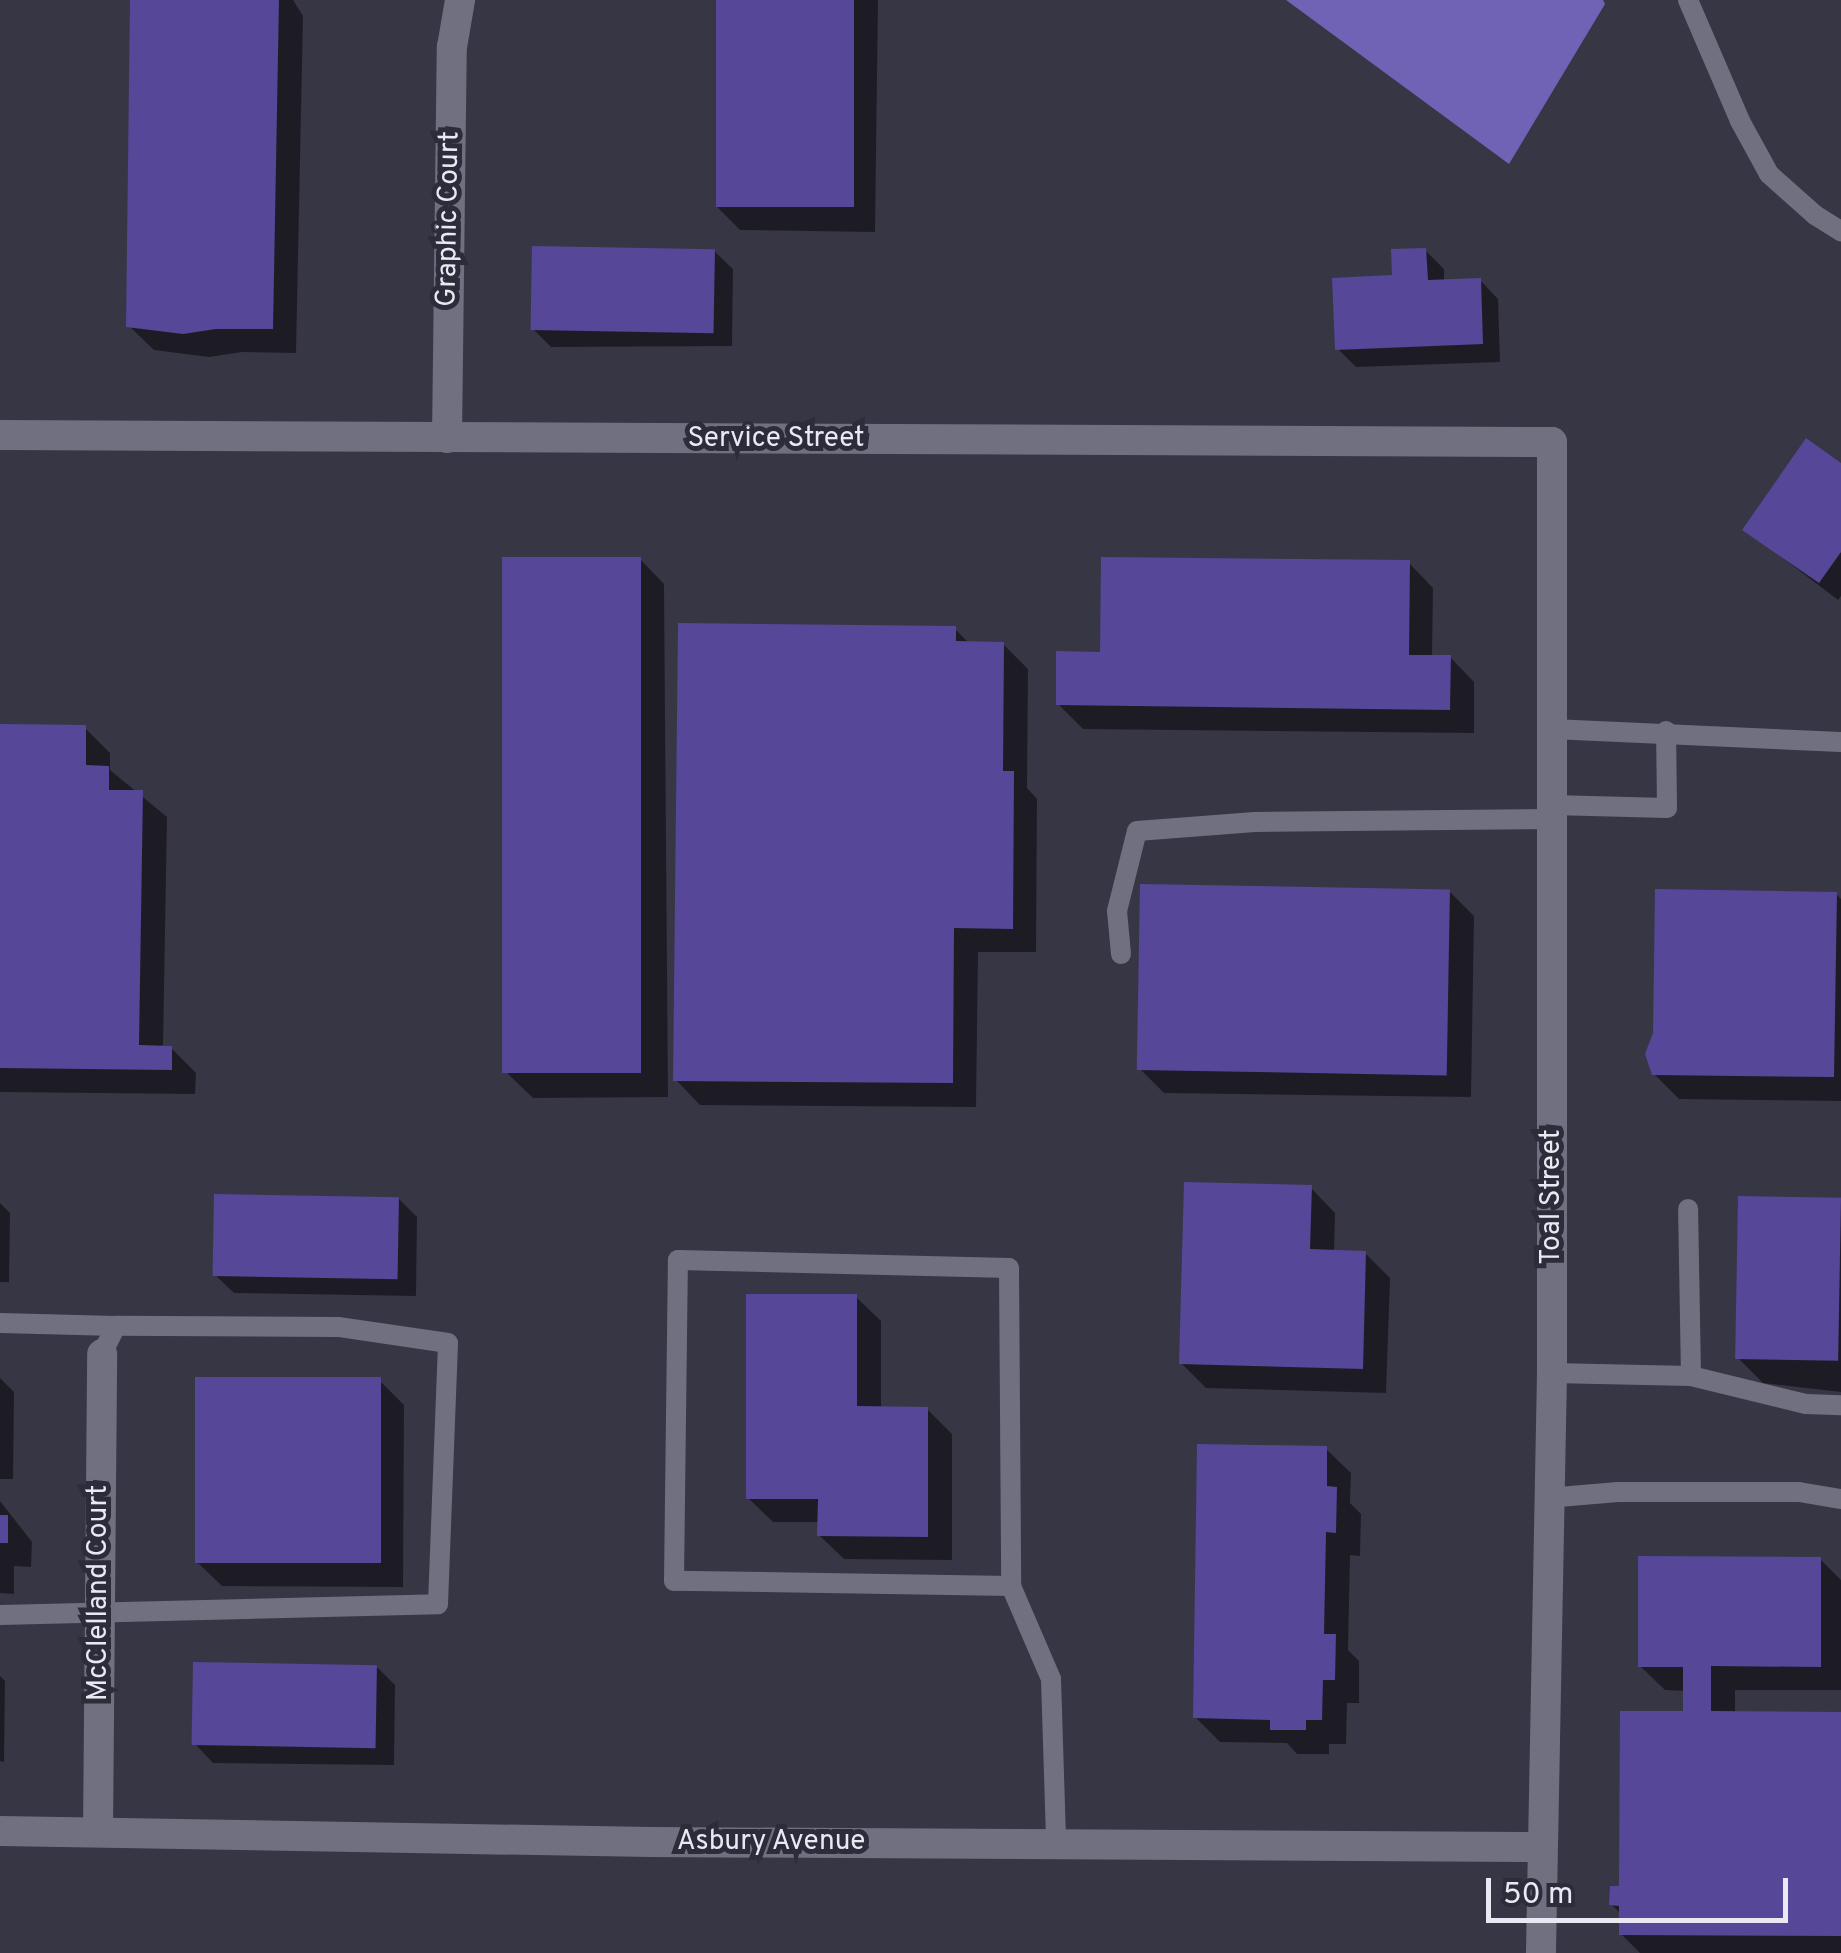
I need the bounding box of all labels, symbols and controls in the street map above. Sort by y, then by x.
street label: Graphic Court [431,131,467,307]
street label: Service Street [687,422,865,456]
street label: Toal Street [1535,1129,1569,1265]
street label: McClelland Court [82,1485,116,1701]
street label: Asbury Avenue [676,1825,866,1859]
scale bar [1491,1858,1794,1920]
text: 50 m [1503,1877,1573,1914]

